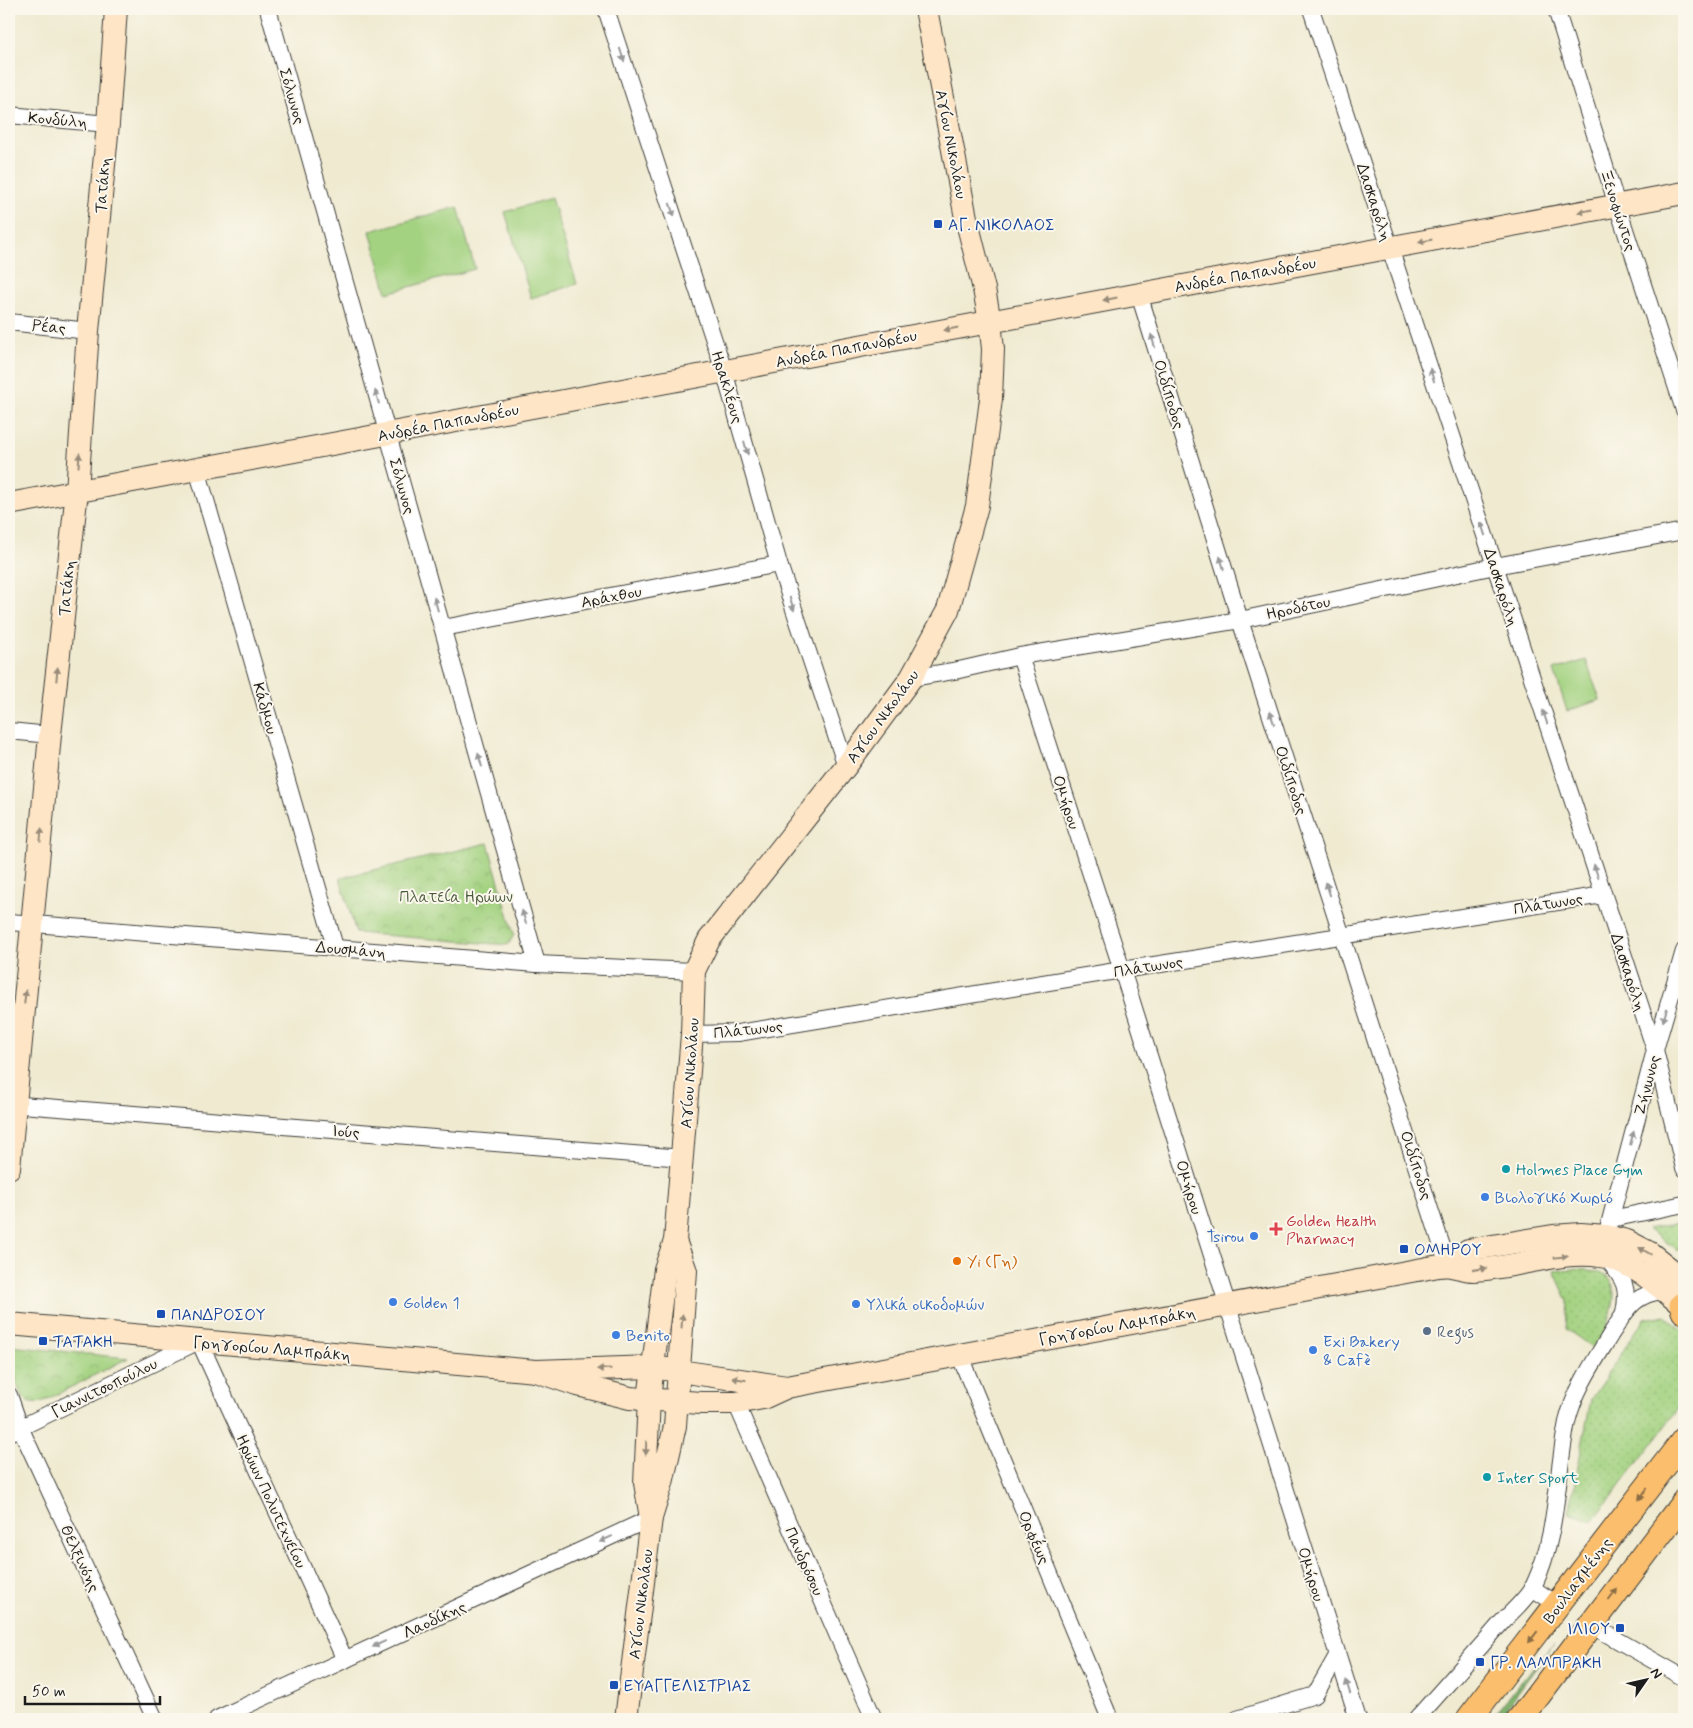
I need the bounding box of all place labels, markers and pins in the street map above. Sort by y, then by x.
place label: ΑΓ. ΝΙΚΟΛΑΟΣ [948,215,1055,236]
marker: ΑΓ. ΝΙΚΟΛΑΟΣ [932,218,944,230]
place label: Holmes Place Gym [1516,1160,1643,1181]
marker: Holmes Place Gym [1500,1163,1512,1175]
place label: Βιολογικό Χωριό [1495,1188,1613,1209]
marker: Βιολογικό Χωριό [1479,1191,1491,1203]
place label: Golden Health Pharmacy [1286,1211,1377,1250]
marker: Golden Health Pharmacy [1270,1223,1282,1235]
place label: Tsirou [1207,1227,1244,1248]
marker: Tsirou [1248,1230,1260,1242]
place label: ΟΜΗΡΟΥ [1414,1240,1482,1261]
marker: ΟΜΗΡΟΥ [1398,1243,1410,1255]
place label: Yi (Γη) [967,1252,1018,1273]
marker: Yi (Γη) [951,1255,963,1267]
place label: Golden 1 [403,1293,460,1314]
place label: Υλικά οικοδομών [866,1295,984,1316]
marker: Golden 1 [387,1296,399,1308]
marker: Υλικά οικοδομών [850,1298,862,1310]
place label: ΠΑΝΔΡΟΣΟΥ [171,1305,266,1326]
marker: ΠΑΝΔΡΟΣΟΥ [155,1308,167,1320]
place label: Regus [1437,1322,1474,1344]
marker: Regus [1421,1325,1433,1337]
place label: Benito [626,1326,670,1347]
marker: Benito [610,1329,622,1341]
place label: ΤΑΤΑΚΗ [53,1332,113,1353]
place label: Exi Bakery & Cafè [1323,1332,1400,1371]
marker: ΤΑΤΑΚΗ [37,1335,49,1347]
marker: Exi Bakery & Cafè [1307,1344,1319,1356]
place label: Inter Sport [1497,1468,1579,1489]
marker: Inter Sport [1481,1471,1493,1483]
place label: ΙΛΙΟΥ [1567,1619,1610,1640]
marker: ΙΛΙΟΥ [1614,1622,1626,1634]
place label: ΓΡ. ΛΑΜΠΡΑΚΗ [1490,1653,1602,1674]
marker: ΓΡ. ΛΑΜΠΡΑΚΗ [1474,1656,1486,1668]
place label: ΕΥΑΓΓΕΛΙΣΤΡΙΑΣ [624,1676,752,1697]
marker: ΕΥΑΓΓΕΛΙΣΤΡΙΑΣ [608,1679,620,1691]

